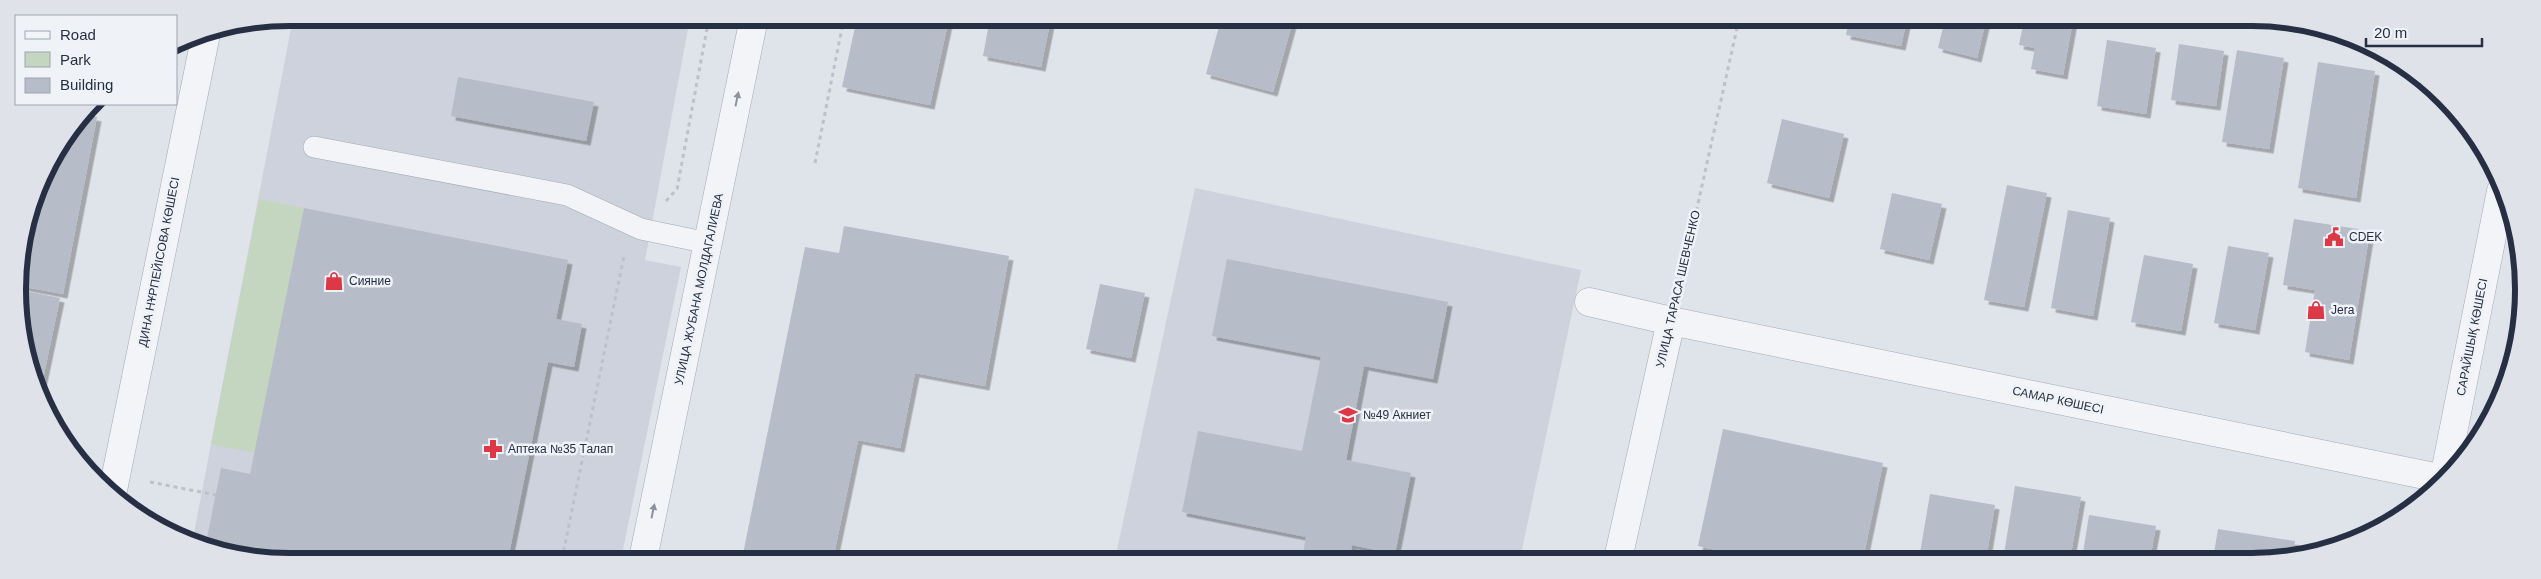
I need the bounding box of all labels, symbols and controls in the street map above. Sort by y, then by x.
legend [15,15,178,105]
scale bar [2366,15,2482,47]
text: 20 m [2374,24,2407,41]
text: Road [60,26,96,43]
text: Park [60,51,91,68]
text: Building [60,76,113,93]
one-way arrow [733,92,741,107]
street label: ДИНА НҰРПЕЙІСОВА КӨШЕСІ [135,176,182,348]
street label: УЛИЦА ЖУБАНА МОЛДАГАЛИЕВА [672,192,726,386]
street label: УЛИЦА ТАРАСА ШЕВЧЕНКО [1653,209,1703,369]
public building icon: CDEK [2323,226,2345,248]
place label: CDEK [2349,230,2382,244]
shop icon: Сияние [323,270,345,292]
place label: Сияние [349,274,391,288]
street label: САРАЙШЫҚ КӨШЕСІ [2453,277,2490,397]
shop icon: Jera [2305,299,2327,321]
place label: Jera [2331,303,2355,317]
street label: САМАР КӨШЕСІ [2011,383,2105,417]
school or university icon: №49 Акниет [1337,404,1359,426]
place label: №49 Акниет [1363,408,1431,422]
pharmacy icon: Аптека №35 Талап [482,438,504,460]
place label: Аптека №35 Талап [508,442,613,456]
one-way arrow [649,504,657,519]

